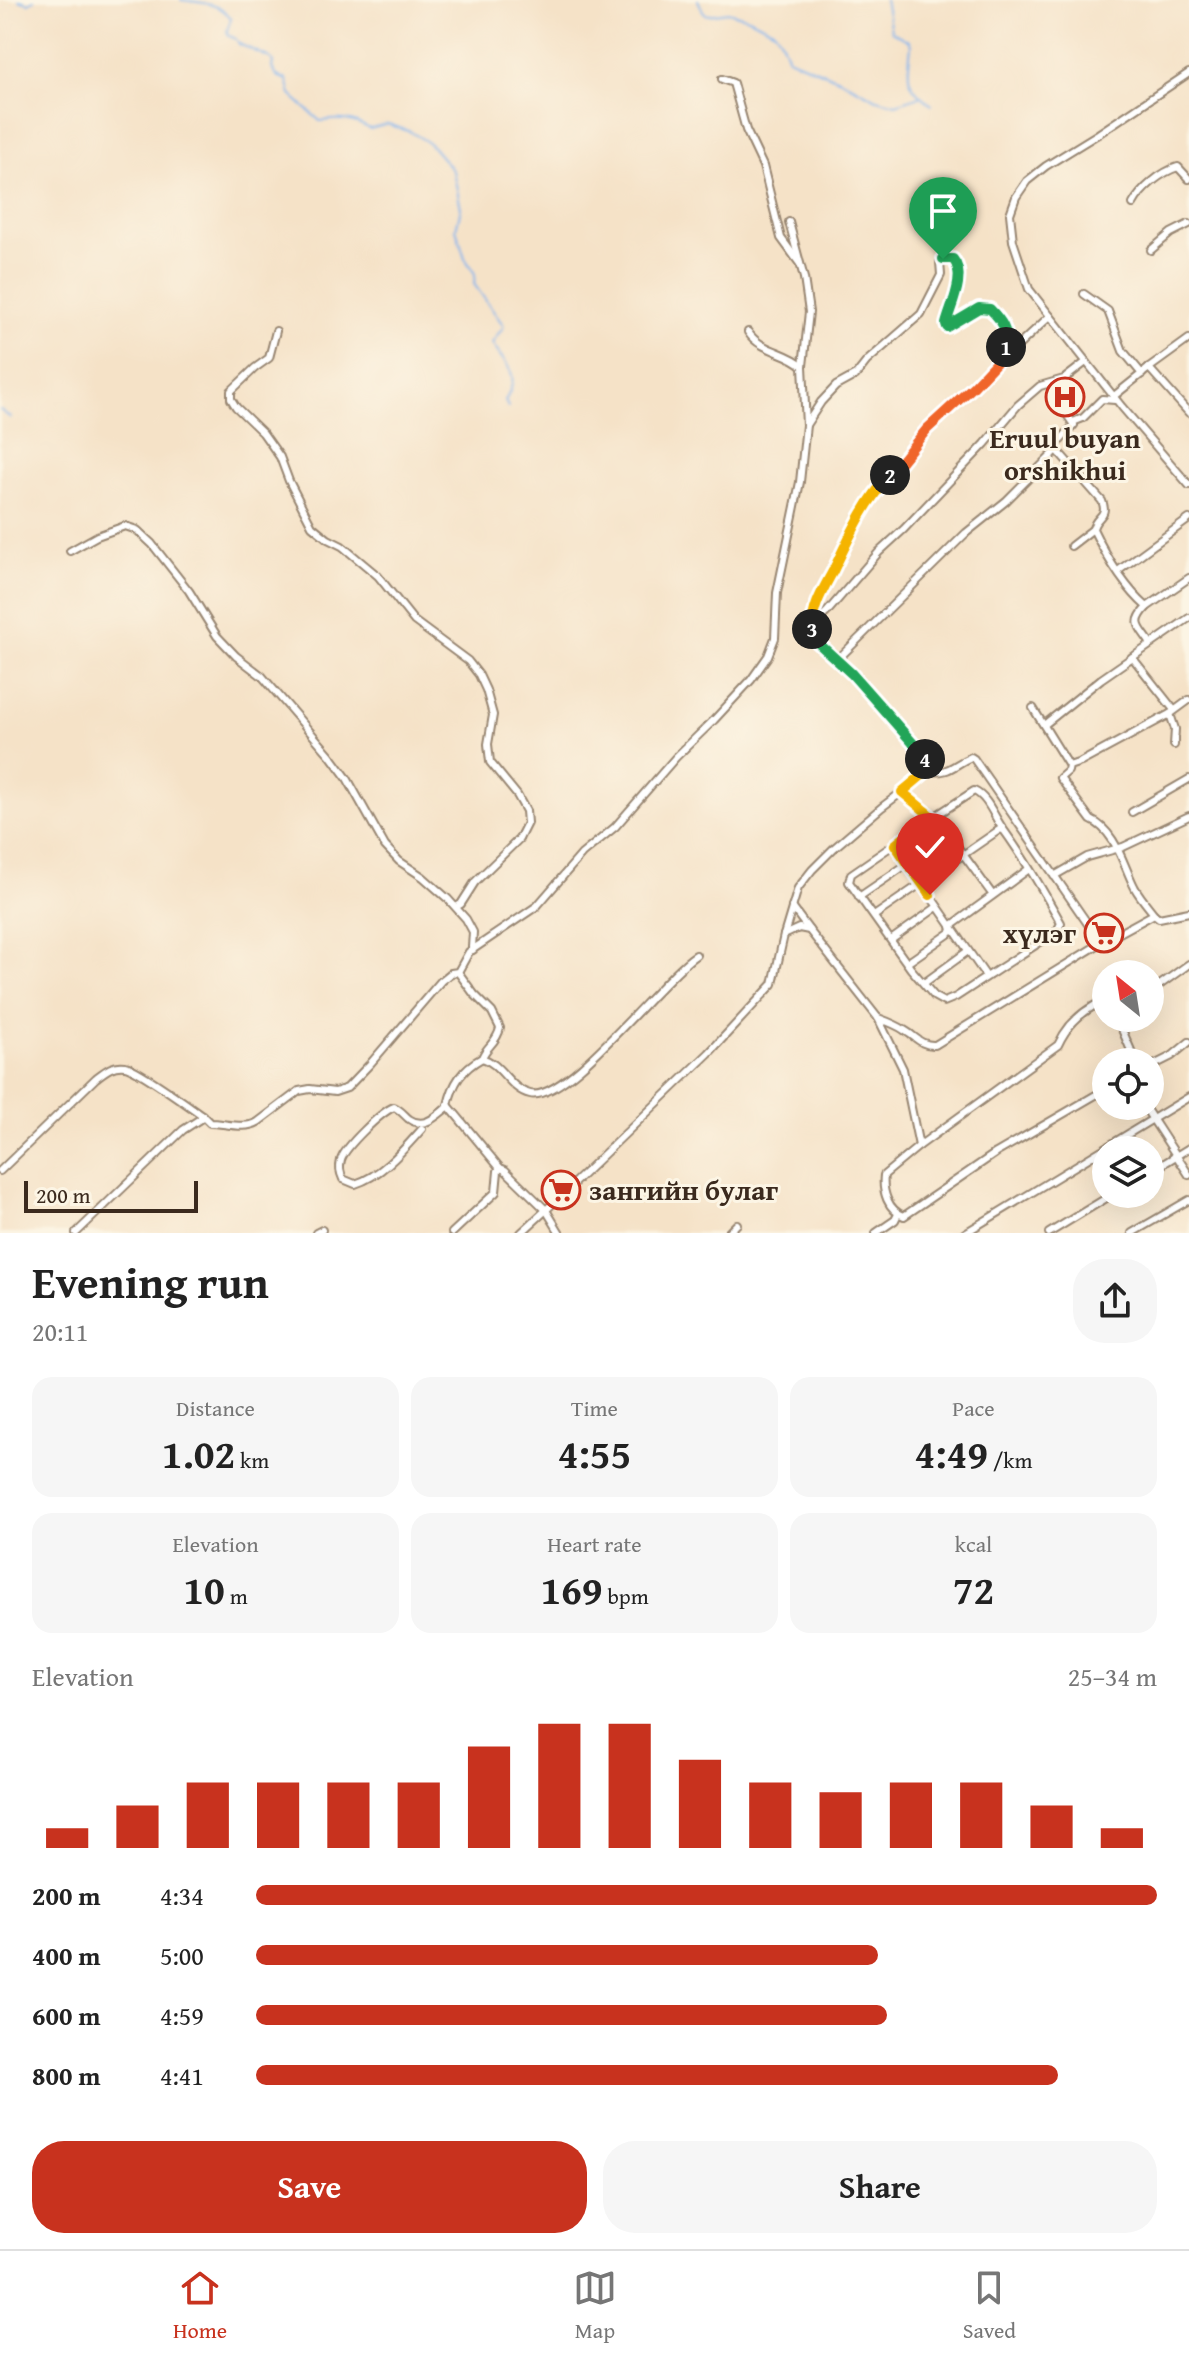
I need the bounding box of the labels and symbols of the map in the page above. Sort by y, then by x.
pin [909,177,977,259]
pin: 1 [986,327,1026,367]
hospital icon: Eruul buyan orshikhui [1044,376,1086,418]
place label: Eruul buyan orshikhui [989,417,1141,490]
pin: 2 [870,455,910,495]
pin: 3 [792,609,832,649]
pin: 4 [905,739,945,779]
pin [896,813,964,895]
place label: хүлэг [1003,912,1076,953]
supermarket icon: хүлэг [1083,912,1125,954]
north arrow [1092,960,1164,1032]
supermarket icon: зангийн булаг [540,1169,582,1211]
place label: зангийн булаг [589,1169,779,1210]
scale bar [24,1177,198,1213]

